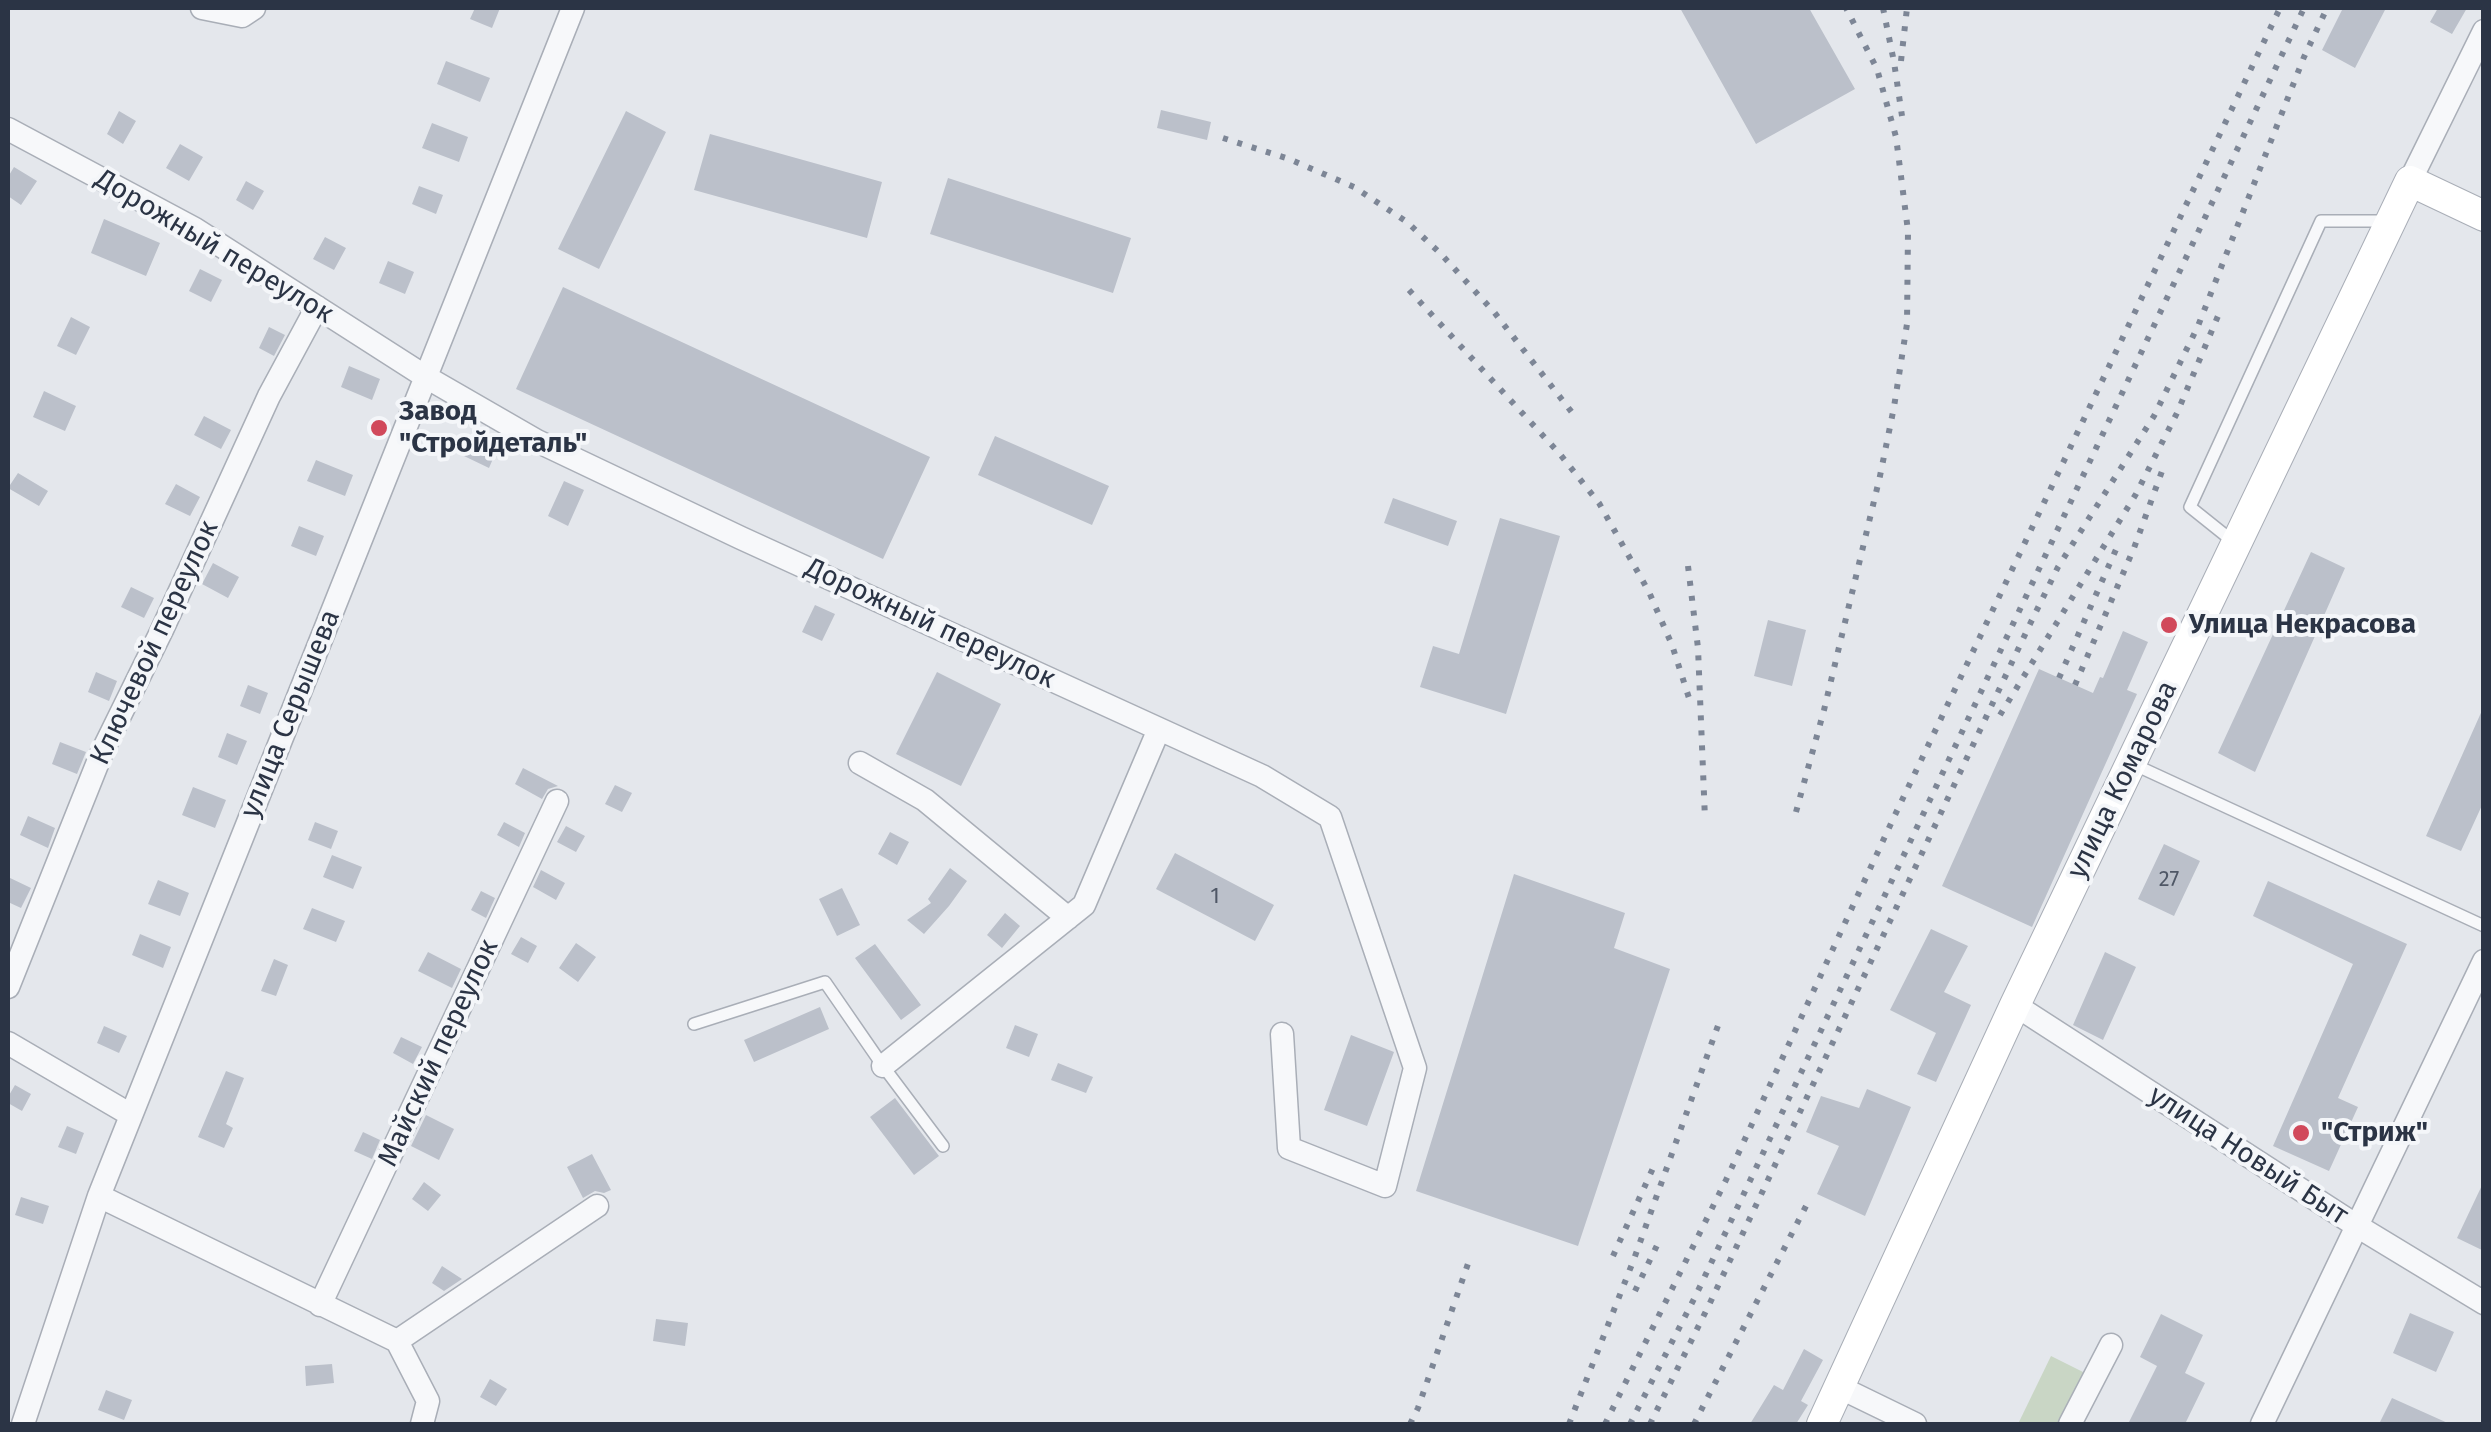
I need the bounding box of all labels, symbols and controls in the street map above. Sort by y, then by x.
street label: Дорожный переулок [89,163,339,331]
place label: Завод "Стройдеталь" [399,395,587,461]
marker: Завод "Стройдеталь" [368,417,390,439]
street label: Ключевой переулок [84,516,226,770]
street label: Дорожный переулок [800,551,1060,697]
street label: улица Серышева [234,605,348,823]
place label: Улица Некрасова [2189,608,2416,642]
marker: Улица Некрасова [2158,614,2180,636]
street label: улица Комарова [2061,676,2185,884]
house number: 27 [2159,867,2179,893]
house number: 1 [1210,884,1220,910]
street label: Майский переулок [372,934,506,1172]
street label: улица Новый Быт [2142,1079,2354,1233]
place label: "Стриж" [2321,1116,2428,1150]
marker: "Стриж" [2290,1122,2312,1144]

